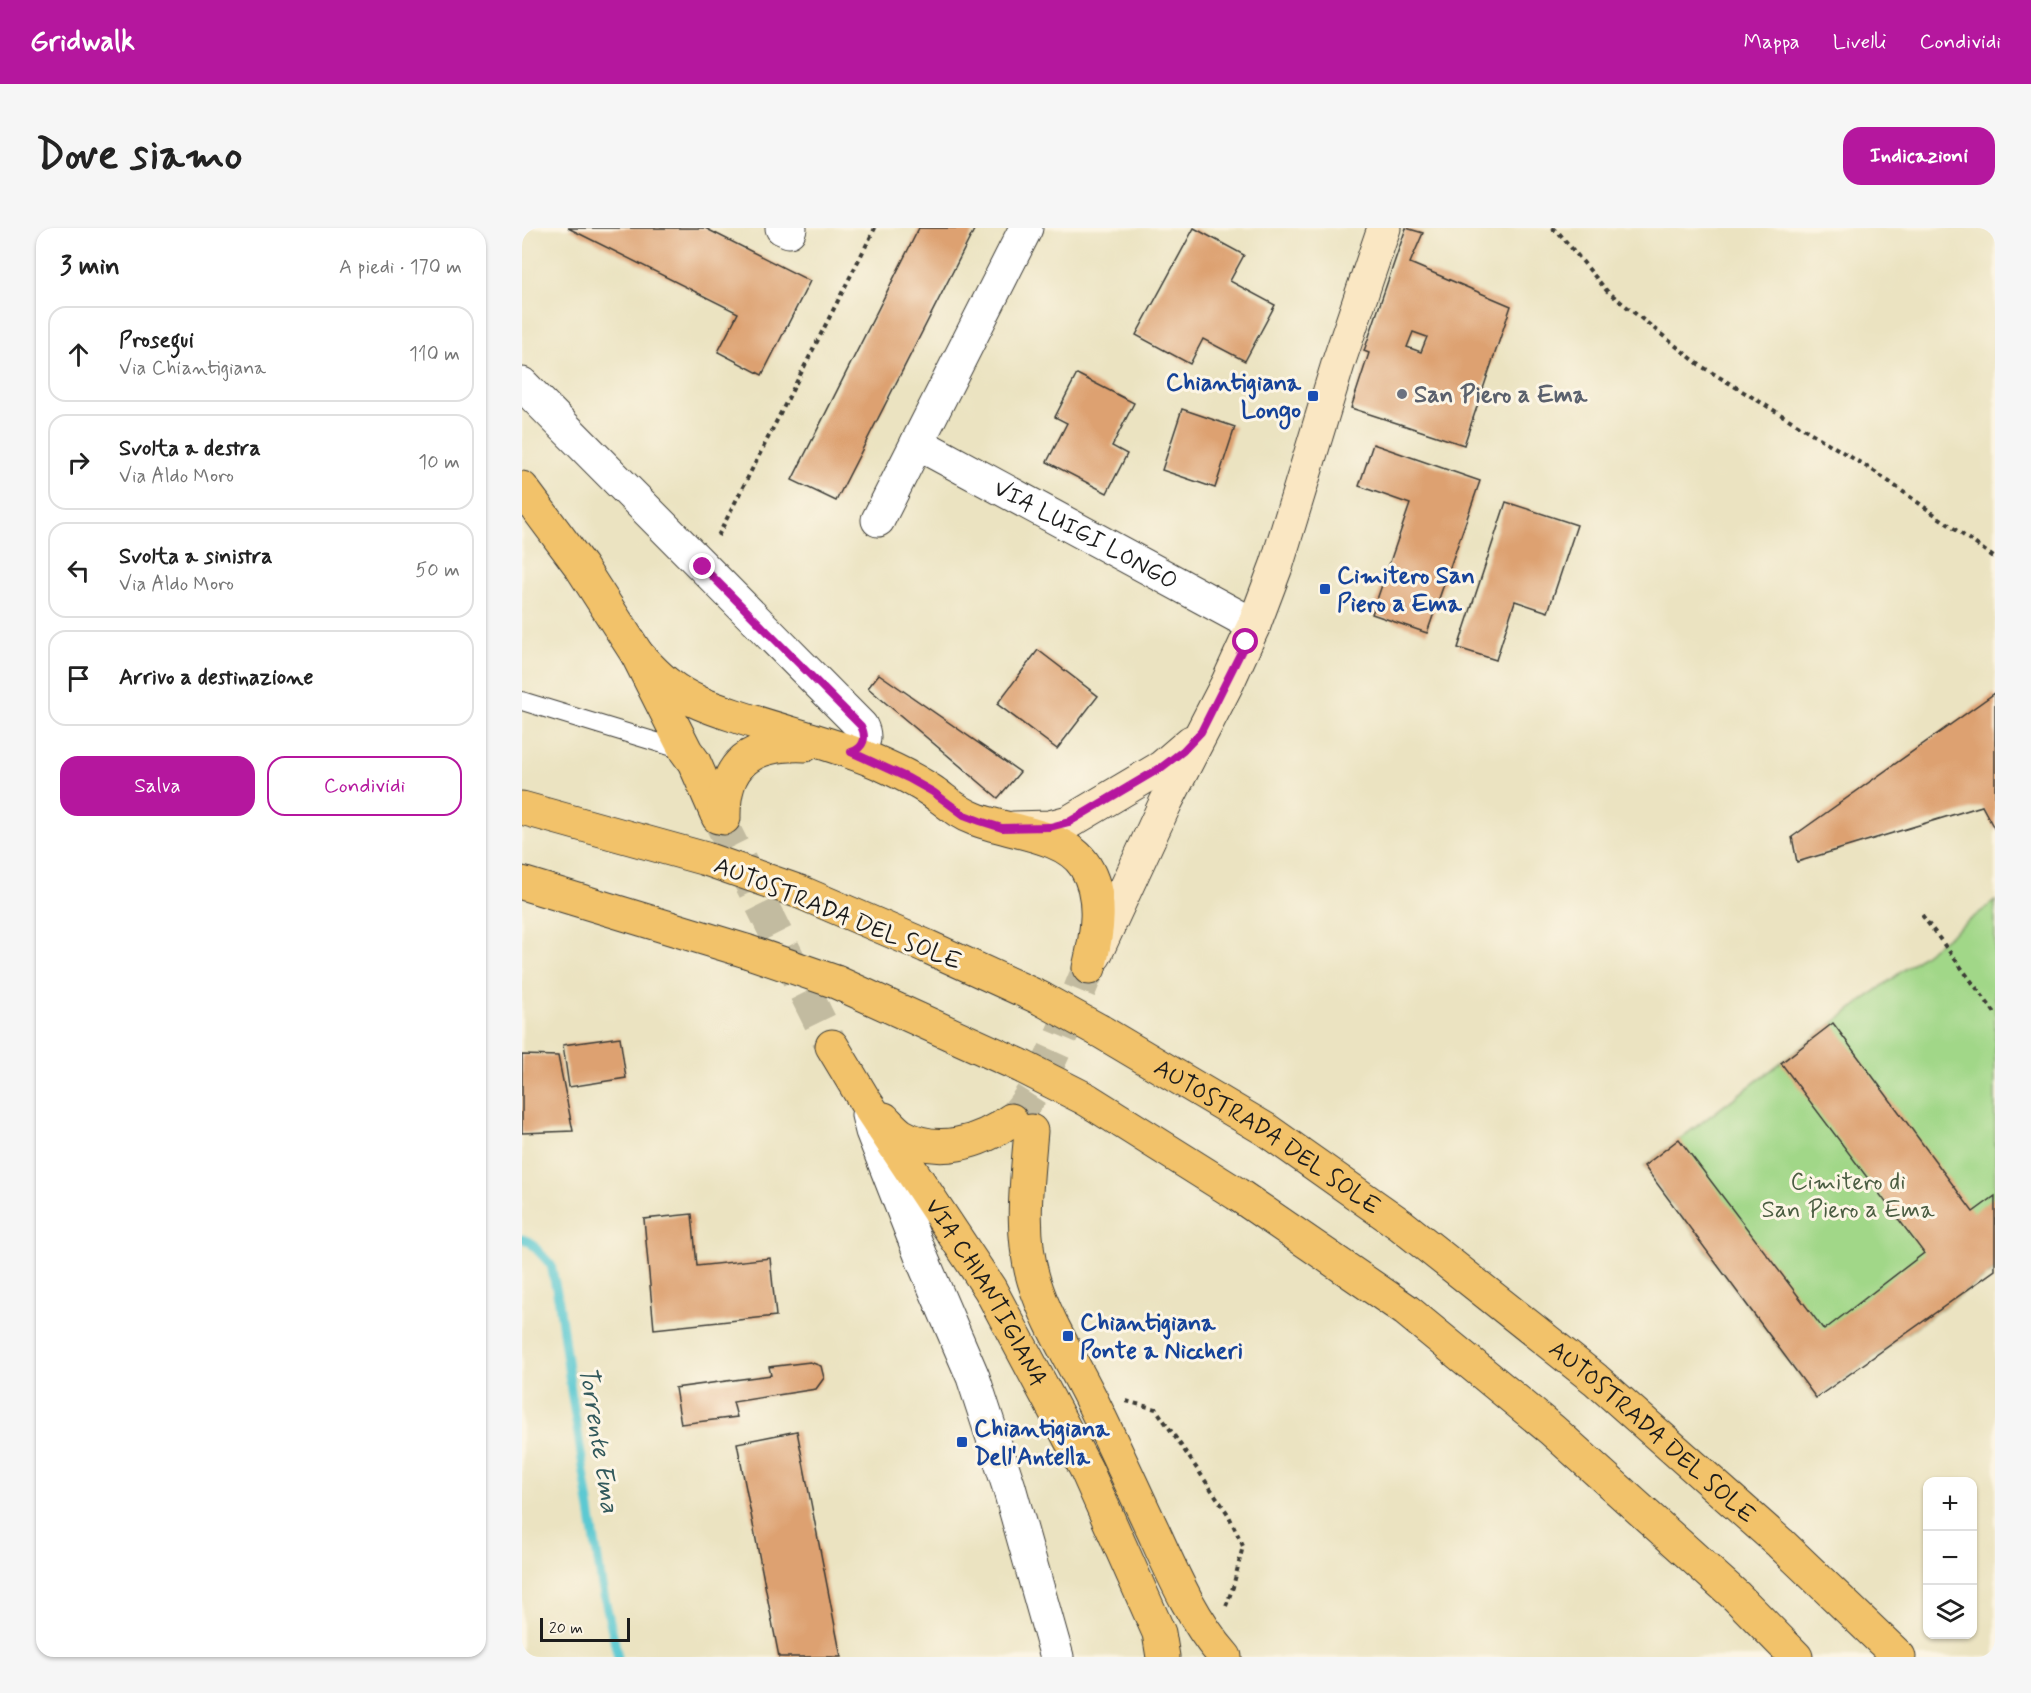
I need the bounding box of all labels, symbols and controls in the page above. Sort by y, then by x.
text: Gridwalk [30,24,135,61]
text: Mappa [1744,28,1800,56]
text: Livelli [1833,28,1887,56]
text: Condividi [1920,28,2001,56]
button: Indicazioni [1843,127,1995,185]
text: Dove siamo [36,129,242,184]
text: 3 min [60,250,120,284]
text: A piedi · 170 m [339,254,462,281]
text: Prosegui [119,327,194,355]
icon: ahead [62,338,95,371]
text: 110 m [409,341,460,368]
text: Via Chiantigiana [119,355,266,382]
place label: Chiantigiana Longo [1166,368,1302,430]
place label: San Piero a Ema [1414,380,1588,411]
marker: San Piero a Ema [1395,387,1409,401]
marker: Chiantigiana Longo [1306,389,1320,403]
text: Svolta a destra [119,435,261,463]
icon: right [62,446,95,479]
text: 10 m [418,449,460,476]
text: Via Aldo Moro [119,463,234,490]
street label: VIA LUIGI LONGO [988,473,1183,598]
text: Svolta a sinistra [119,543,273,571]
route end [689,553,715,579]
icon: left [62,554,95,587]
text: 50 m [415,557,460,584]
place label: Cimitero San Piero a Ema [1337,561,1475,620]
text: Via Aldo Moro [119,571,234,598]
marker: Cimitero San Piero a Ema [1318,582,1332,596]
route start [1232,628,1258,654]
icon: arrive [62,662,95,695]
text: Arrivo a destinazione [119,664,313,692]
button: Salva [60,756,255,816]
button: Condividi [267,756,462,816]
street label: AUTOSTRADA DEL SOLE [709,851,966,978]
street label: AUTOSTRADA DEL SOLE [1148,1053,1386,1223]
park label: Cimitero di San Piero a Ema [1761,1167,1935,1226]
street label: VIA CHIANTIGIANA [917,1193,1053,1393]
place label: Chiantigiana Ponte a Niccheri [1080,1308,1243,1367]
marker: Chiantigiana Ponte a Niccheri [1061,1329,1075,1343]
street label: AUTOSTRADA DEL SOLE [1542,1334,1762,1531]
water label: Torrente Ema [570,1363,626,1516]
place label: Chiantigiana Dell'Antella [974,1414,1110,1473]
marker: Chiantigiana Dell'Antella [955,1435,969,1449]
map controls [1923,1477,1977,1639]
button: + [1923,1477,1977,1531]
button: − [1923,1531,1977,1585]
button: layers [1923,1585,1977,1639]
scale bar [540,1615,630,1642]
text: 20 m [549,1618,583,1639]

